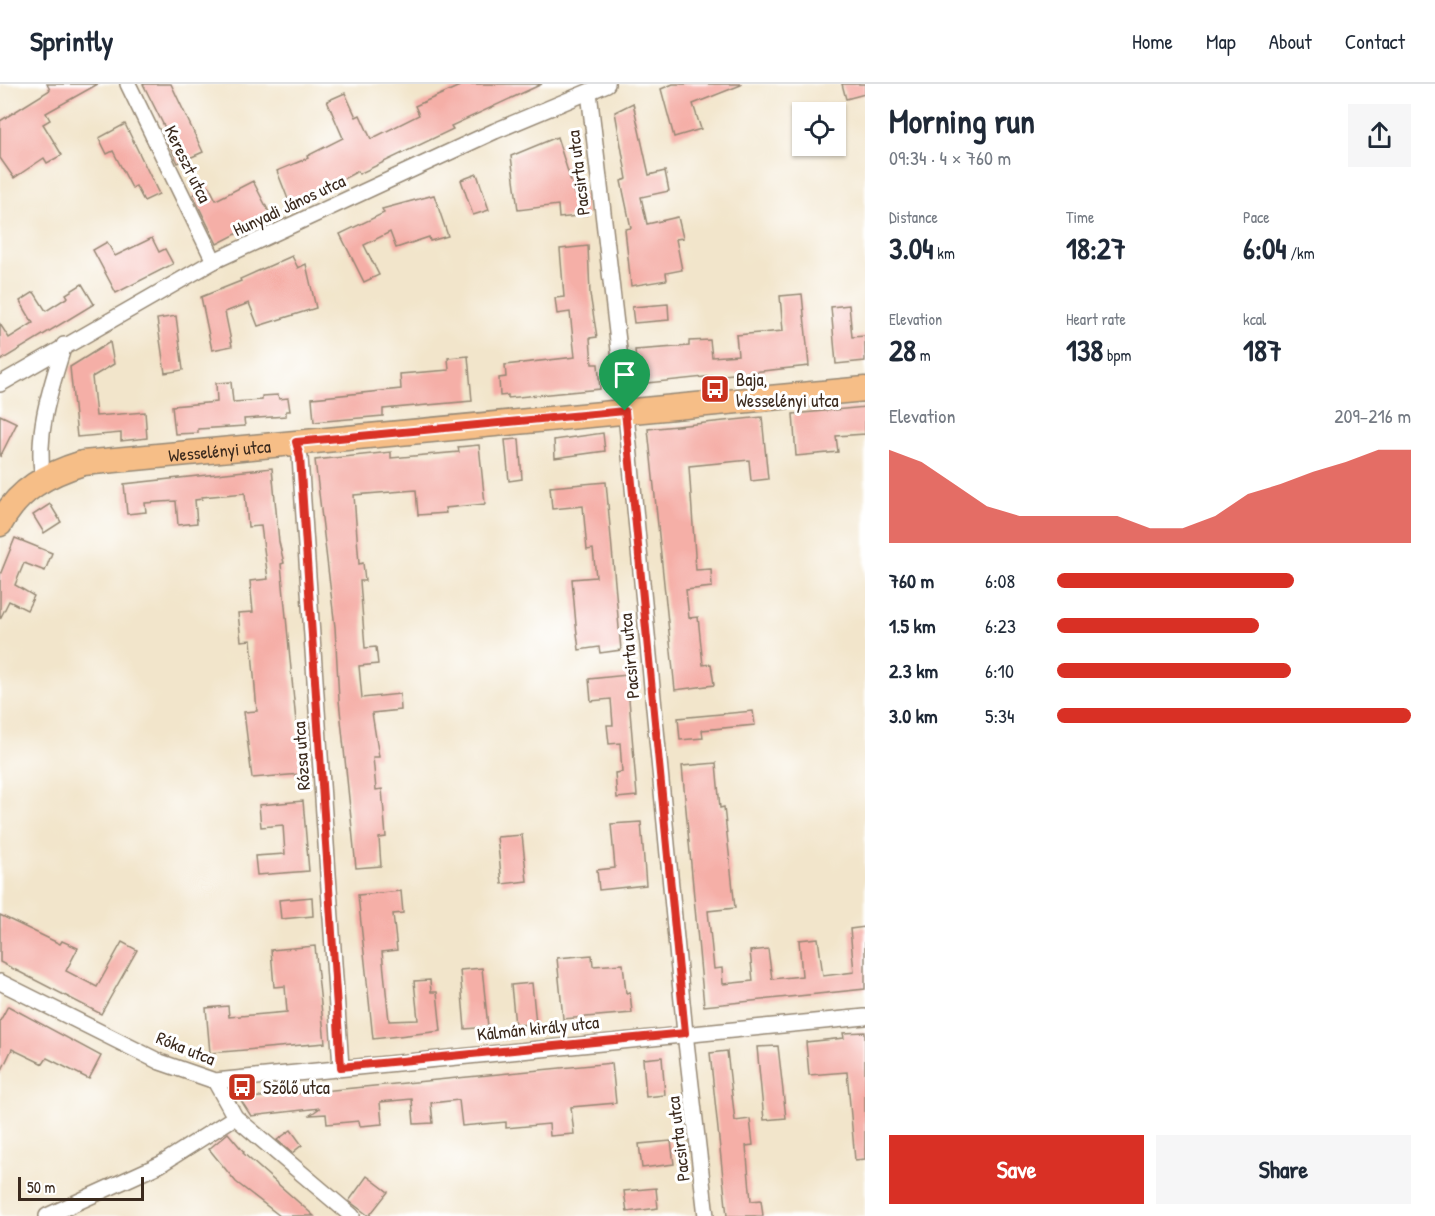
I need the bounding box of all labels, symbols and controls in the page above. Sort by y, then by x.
text: Sprintly [30,22,113,60]
text: Home [1132,27,1173,56]
text: Map [1206,27,1236,56]
text: About [1269,27,1312,56]
text: Contact [1345,27,1405,56]
text: Morning run [889,99,1035,143]
map controls [792,102,846,156]
button: locate [792,102,846,156]
button: share [1348,104,1411,167]
street label: Kereszt utca [159,121,217,207]
street label: Pacsirta utca [560,129,596,217]
text: 09:34 · 4 × 760 m [889,144,1011,171]
street label: Hunyadi János utca [229,168,349,242]
text: Distance [889,206,938,228]
text: Time [1066,206,1094,228]
text: Pace [1243,206,1270,228]
text: 3.04 [889,228,934,268]
text: 18:27 [1066,228,1126,268]
text: 6:04 [1243,228,1287,268]
text: km [934,242,955,264]
text: /km [1287,242,1315,264]
text: Elevation [889,308,942,330]
text: Heart rate [1066,308,1126,330]
text: kcal [1243,308,1266,330]
text: 28 [889,330,916,370]
text: 138 [1066,330,1103,370]
text: 187 [1243,330,1282,370]
text: m [916,344,931,366]
text: bpm [1103,344,1131,366]
pin [599,349,650,411]
icon: arrive [608,358,641,391]
place label: Baja, Wesselényi utca [736,367,839,413]
bus stop icon: Baja, Wesselényi utca [699,373,731,405]
text: Elevation [889,402,955,429]
text: 209–216 m [1334,402,1411,429]
street label: Wesselényi utca [167,433,272,467]
text: 760 m [889,567,934,594]
text: 6:08 [985,567,1015,594]
street label: Pacsirta utca [613,612,645,700]
text: 1.5 km [889,612,936,639]
text: 6:23 [985,612,1016,639]
text: 2.3 km [889,657,938,684]
text: 6:10 [985,657,1014,684]
text: 3.0 km [889,702,938,729]
text: 5:34 [985,702,1015,729]
street label: Rózsa utca [286,721,316,791]
street label: Kálmán király utca [476,1009,600,1047]
street label: Róka utca [153,1025,219,1071]
bus stop icon: Szőlő utca [226,1071,258,1103]
place label: Szőlő utca [263,1075,330,1100]
street label: Pacsirta utca [660,1095,696,1183]
button: Save [889,1135,1144,1204]
button: Share [1156,1135,1411,1204]
scale bar [18,1174,144,1202]
text: 50 m [27,1176,56,1198]

